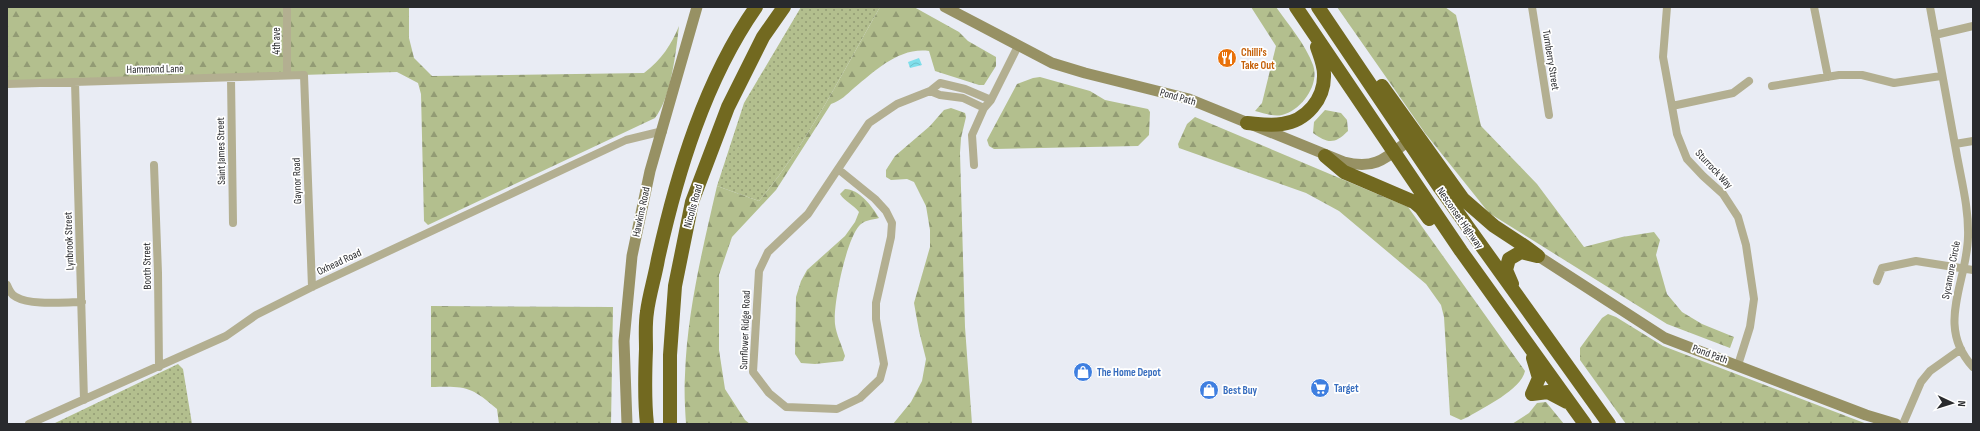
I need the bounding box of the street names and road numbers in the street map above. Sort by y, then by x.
street label: 4th ave [270,27,283,55]
street label: Turnberry Street [1540,29,1562,92]
street label: Hammond Lane [126,62,184,76]
street label: Pond Path [1158,86,1198,108]
street label: Saint James Street [214,116,228,185]
street label: Sturrock Way [1693,147,1736,192]
street label: Gaynor Road [290,157,304,204]
street label: Nicolls Road [681,182,705,229]
street label: Hawkins Road [629,185,653,238]
street label: Nesconset Highway [1434,185,1486,252]
street label: Lynbrook Street [61,211,77,271]
street label: Sycamore Circle [1939,240,1963,300]
street label: Booth Street [140,242,154,290]
street label: Oxhead Road [315,246,364,278]
street label: Sunflower Ridge Road [737,290,753,370]
street label: Pond Path [1690,342,1730,367]

